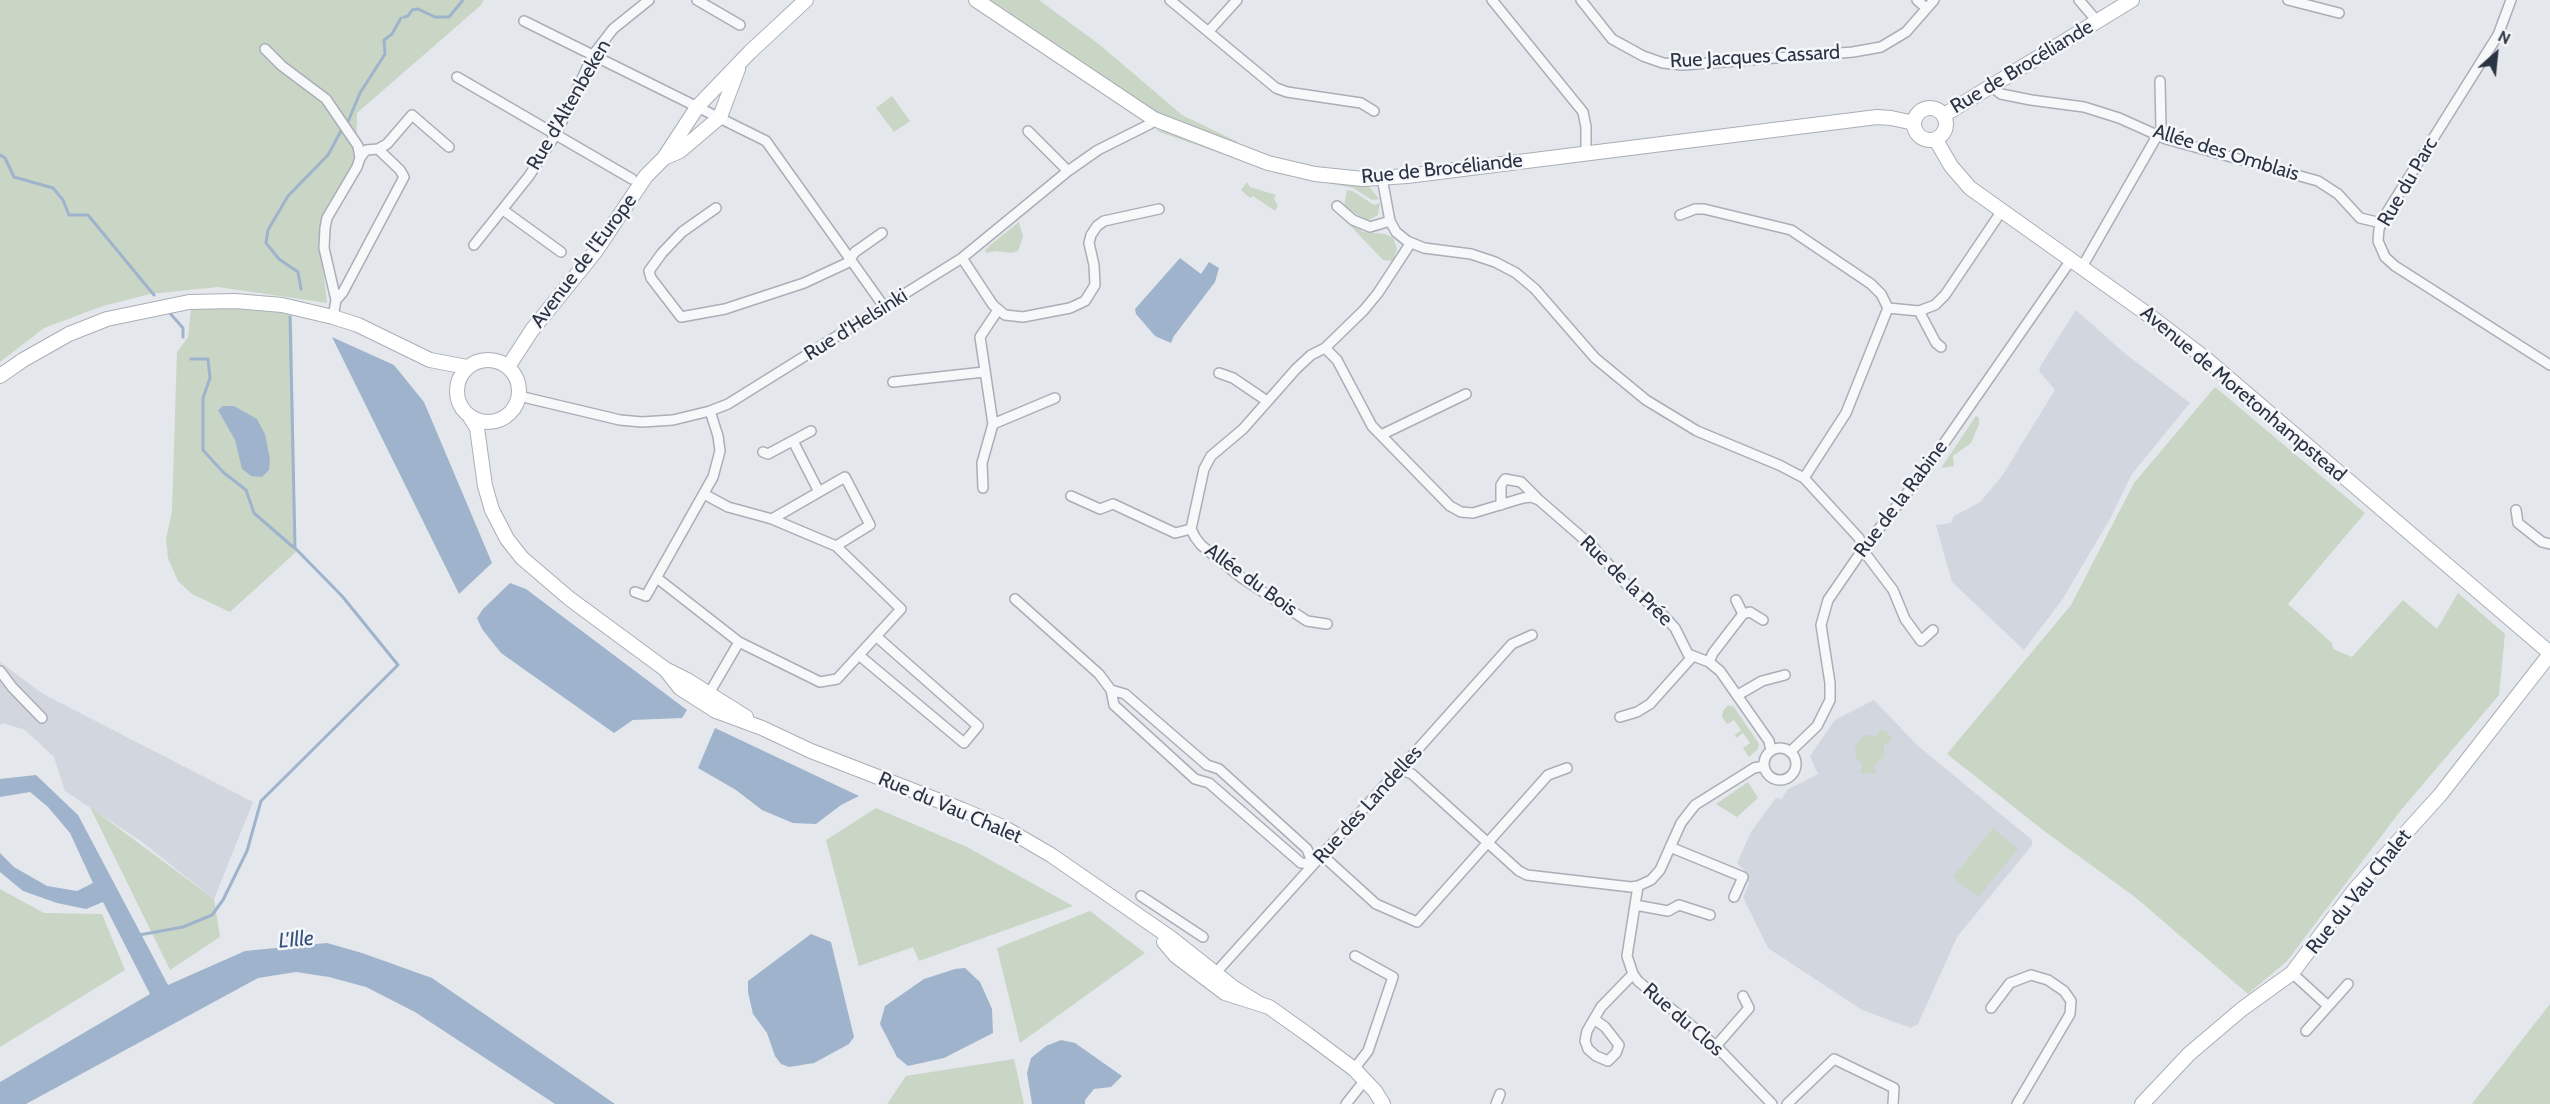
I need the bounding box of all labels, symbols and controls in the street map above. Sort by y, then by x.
street label: Rue de Brocéliande [1946,15,2098,119]
north arrow [2466,24,2526,84]
text: N [2495,26,2514,49]
street label: Rue d'Altenbeken [522,35,616,175]
street label: Rue Jacques Cassard [1669,41,1841,73]
street label: Allée des Omblais [2150,119,2302,187]
street label: Rue du Parc [2373,133,2443,231]
street label: Rue de Brocéliande [1360,149,1524,189]
street label: Avenue de l'Europe [526,189,642,333]
street label: Rue d'Helsinki [800,284,912,366]
street label: Avenue de Moretonhampstead [2135,301,2351,487]
street label: Rue de la Rabine [1849,436,1953,562]
street label: Rue de la Prée [1575,531,1677,631]
street label: Allée du Bois [1200,539,1302,621]
street label: Rue des Landelles [1309,741,1427,869]
street label: Rue du Vau Chalet [875,767,1025,849]
street label: Rue du Vau Chalet [2301,825,2417,959]
water label: L'Ille [277,926,315,954]
street label: Rue du Clos [1638,978,1728,1062]

